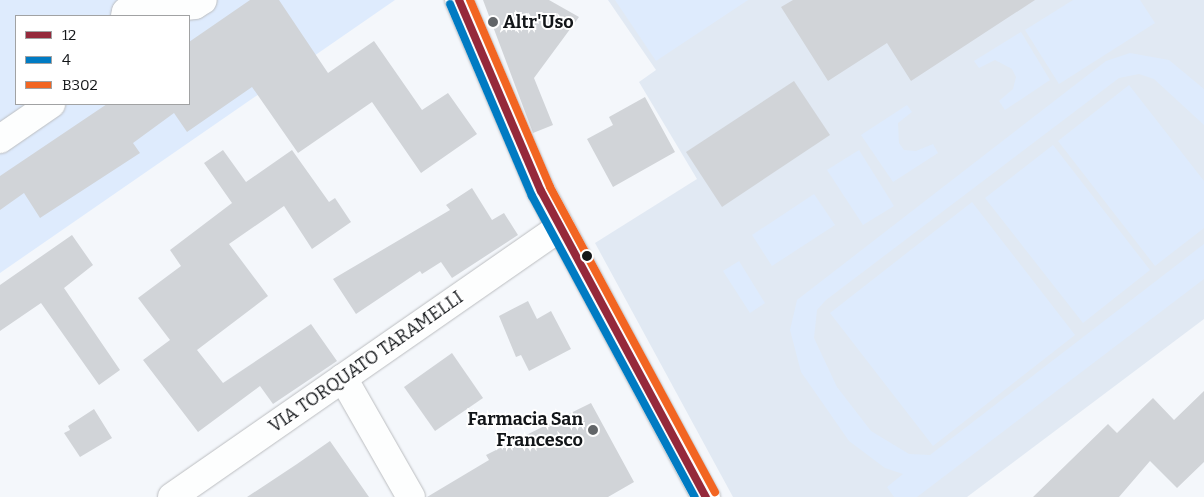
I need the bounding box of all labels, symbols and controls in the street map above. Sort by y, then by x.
place label: Altr'Uso [503,11,574,33]
legend [15,15,190,105]
marker: Altr'Uso [487,16,499,28]
text: 12 [62,26,76,44]
text: 4 [62,51,71,69]
text: B302 [62,76,98,94]
unlabelled marker [582,251,592,261]
street label: VIA TORQUATO TARAMELLI [265,287,467,437]
place label: Farmacia San Francesco [467,409,583,452]
marker: Farmacia San Francesco [587,424,599,436]

